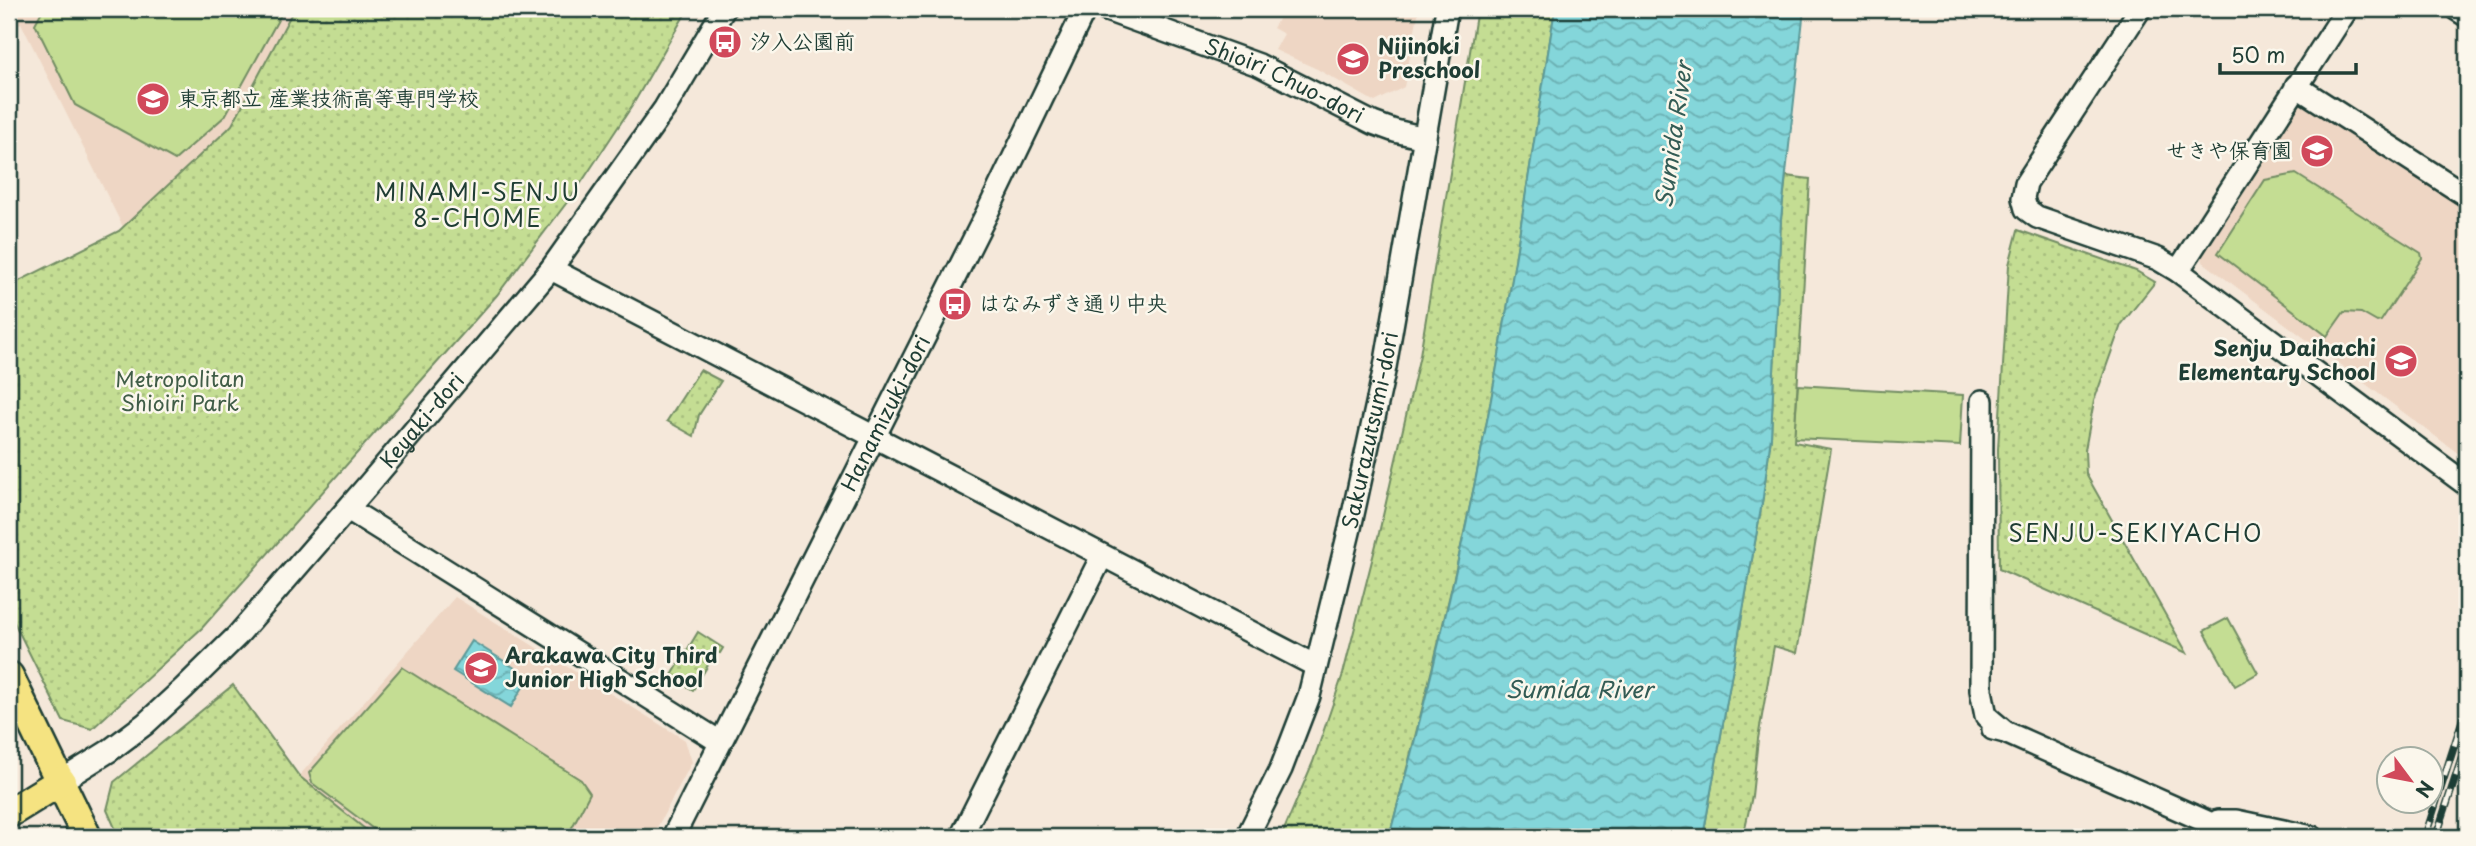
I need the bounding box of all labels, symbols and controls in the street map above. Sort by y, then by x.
bus stop icon: 汐入公園前 [706,23,744,61]
place label: 汐入公園前 [750,24,855,56]
street label: Shioiri Chuo-dori [1200,29,1370,130]
place label: Nijinoki Preschool [1378,29,1480,85]
scale bar [2220,32,2357,76]
text: 50 m [2231,38,2285,70]
school or university icon: Nijinoki Preschool [1334,40,1372,78]
water label: Sumida River [1645,56,1701,210]
school or university icon: 東京都立 産業技術高等専門学校 [134,80,172,118]
place label: 東京都立 産業技術高等専門学校 [178,81,479,113]
school or university icon: せきや保育園 [2298,132,2336,170]
place label: せきや保育園 [2166,133,2292,165]
district label: MINAMI-SENJU 8-CHOME [375,174,581,235]
bus stop icon: はなみずき通り中央 [936,285,974,323]
place label: はなみずき通り中央 [979,286,1168,318]
street label: Hanamizuki-dori [832,329,937,496]
street label: Sakurazutsumi-dori [1332,329,1405,531]
place label: Senju Daihachi Elementary School [2178,331,2376,387]
school or university icon: Senju Daihachi Elementary School [2382,342,2420,380]
park label: Metropolitan Shioiri Park [115,362,245,418]
street label: Keyaki-dori [371,365,471,474]
district label: SENJU-SEKIYACHO [2009,515,2263,550]
place label: Arakawa City Third Junior High School [504,638,717,694]
school or university icon: Arakawa City Third Junior High School [462,649,500,687]
water label: Sumida River [1506,671,1656,706]
north arrow [2374,744,2444,814]
text: N [2409,776,2441,803]

